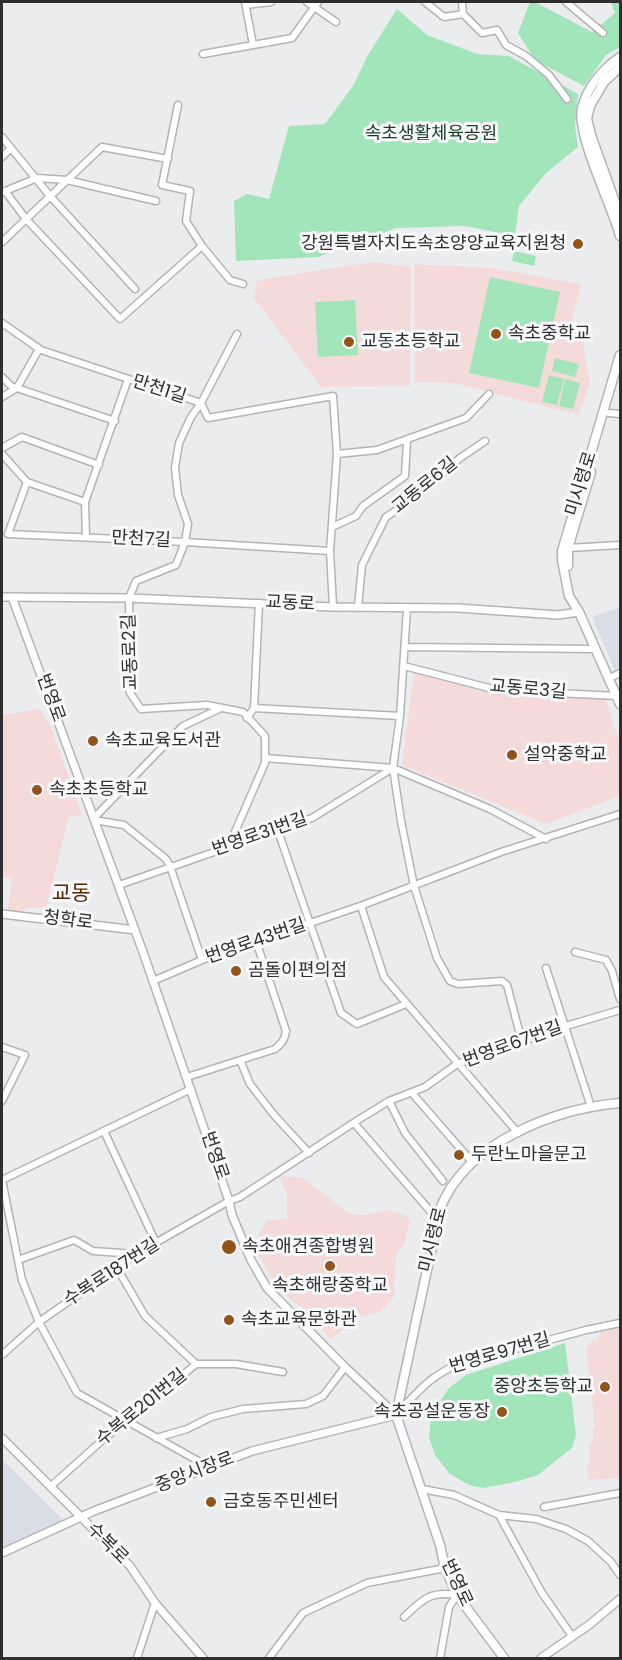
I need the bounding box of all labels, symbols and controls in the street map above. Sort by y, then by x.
park label: 속초생활체육공원 [365,123,497,145]
place label: 강원특별자치도속초양양교육지원청 [301,233,566,255]
marker: 강원특별자치도속초양양교육지원청 [571,237,585,251]
place label: 속초중학교 [508,323,591,345]
marker: 속초중학교 [489,327,503,341]
place label: 교동초등학교 [361,331,460,353]
marker: 교동초등학교 [342,335,356,349]
street label: 만천1길 [129,371,189,409]
street label: 미시령로 [562,449,602,519]
street label: 교동로6길 [388,453,462,519]
street label: 만천7길 [111,528,171,552]
street label: 교동로 [265,592,315,616]
street label: 교동로2길 [119,613,143,691]
street label: 번영로 [31,671,69,725]
street label: 교동로3길 [489,676,567,704]
place label: 속초교육도서관 [105,730,221,752]
marker: 속초교육도서관 [86,734,100,748]
place label: 설악중학교 [524,744,607,766]
marker: 설악중학교 [505,748,519,762]
place label: 속초초등학교 [49,779,148,801]
marker: 속초초등학교 [30,783,44,797]
street label: 번영로31번길 [210,809,310,861]
district label: 교동 [52,882,90,908]
street label: 청학로 [42,907,94,935]
street label: 번영로43번길 [203,915,309,969]
place label: 곰돌이편의점 [248,960,347,982]
marker: 곰돌이편의점 [229,964,243,978]
street label: 번영로67번길 [460,1017,566,1073]
street label: 번영로 [196,1129,232,1183]
place label: 두란노마을문고 [471,1144,587,1166]
marker: 두란노마을문고 [452,1148,466,1162]
street label: 미시령로 [416,1205,452,1275]
street label: 수복로187번길 [60,1234,164,1312]
place label: 속초애견종합병원 [242,1236,374,1258]
marker: 속초애견종합병원 [220,1238,238,1256]
marker: 속초해랑중학교 [323,1259,337,1273]
place label: 속초해랑중학교 [272,1275,388,1297]
place label: 속초교육문화관 [241,1309,357,1331]
marker: 속초교육문화관 [222,1313,236,1327]
street label: 번영로97번길 [447,1329,553,1379]
street label: 수복로201번길 [92,1365,192,1451]
place label: 중앙초등학교 [494,1376,593,1398]
marker: 중앙초등학교 [598,1380,612,1394]
place label: 속초공설운동장 [374,1401,490,1423]
marker: 속초공설운동장 [495,1405,509,1419]
street label: 중앙시장로 [152,1448,238,1498]
place label: 금호동주민센터 [223,1491,339,1513]
marker: 금호동주민센터 [204,1495,218,1509]
street label: 수복로 [82,1519,132,1569]
street label: 번영로 [436,1556,476,1610]

